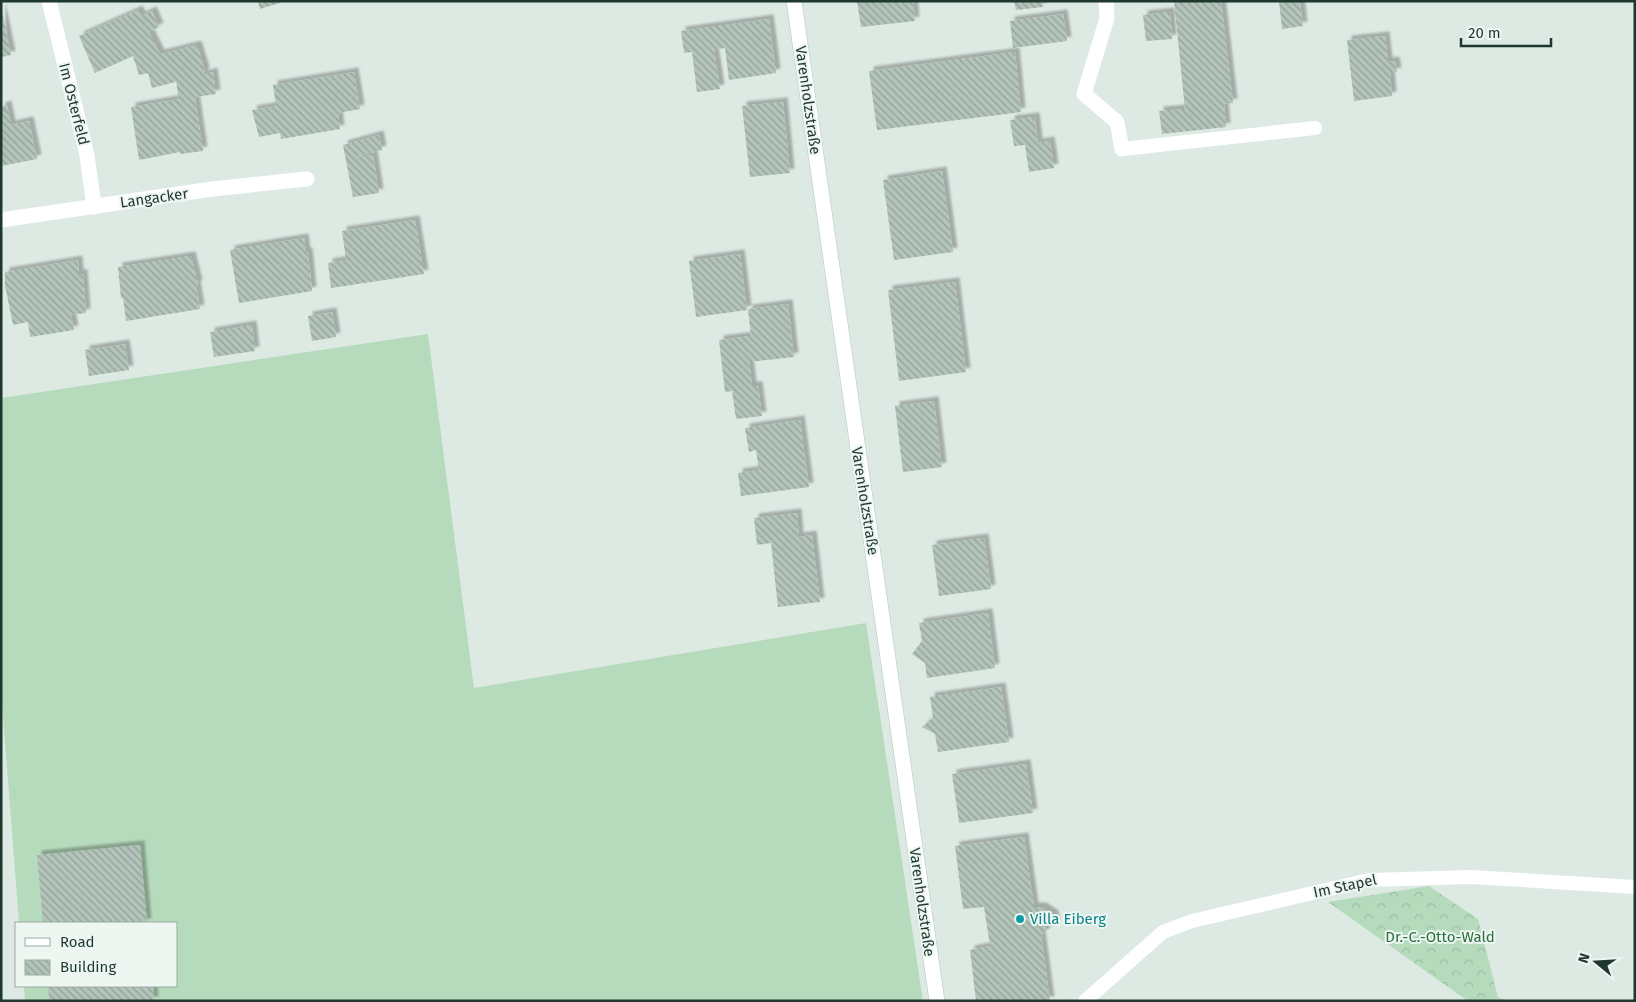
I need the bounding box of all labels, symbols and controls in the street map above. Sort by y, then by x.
scale bar [1461,15,1551,47]
text: 20 m [1468,24,1501,42]
street label: Varenholzstraße [791,44,825,156]
street label: Im Osterfeld [55,61,93,147]
street label: Langacker [119,184,189,212]
street label: Varenholzstraße [848,445,882,557]
street label: Varenholzstraße [905,846,939,958]
street label: Im Stapel [1312,870,1379,901]
place label: Villa Eiberg [1030,910,1106,928]
marker: Villa Eiberg [1014,913,1026,925]
legend [15,922,178,987]
park label: Dr.-C.-Otto-Wald [1385,928,1495,946]
text: Road [60,933,95,951]
north arrow [1571,937,1621,987]
text: N [1575,951,1594,965]
text: Building [60,958,116,976]

